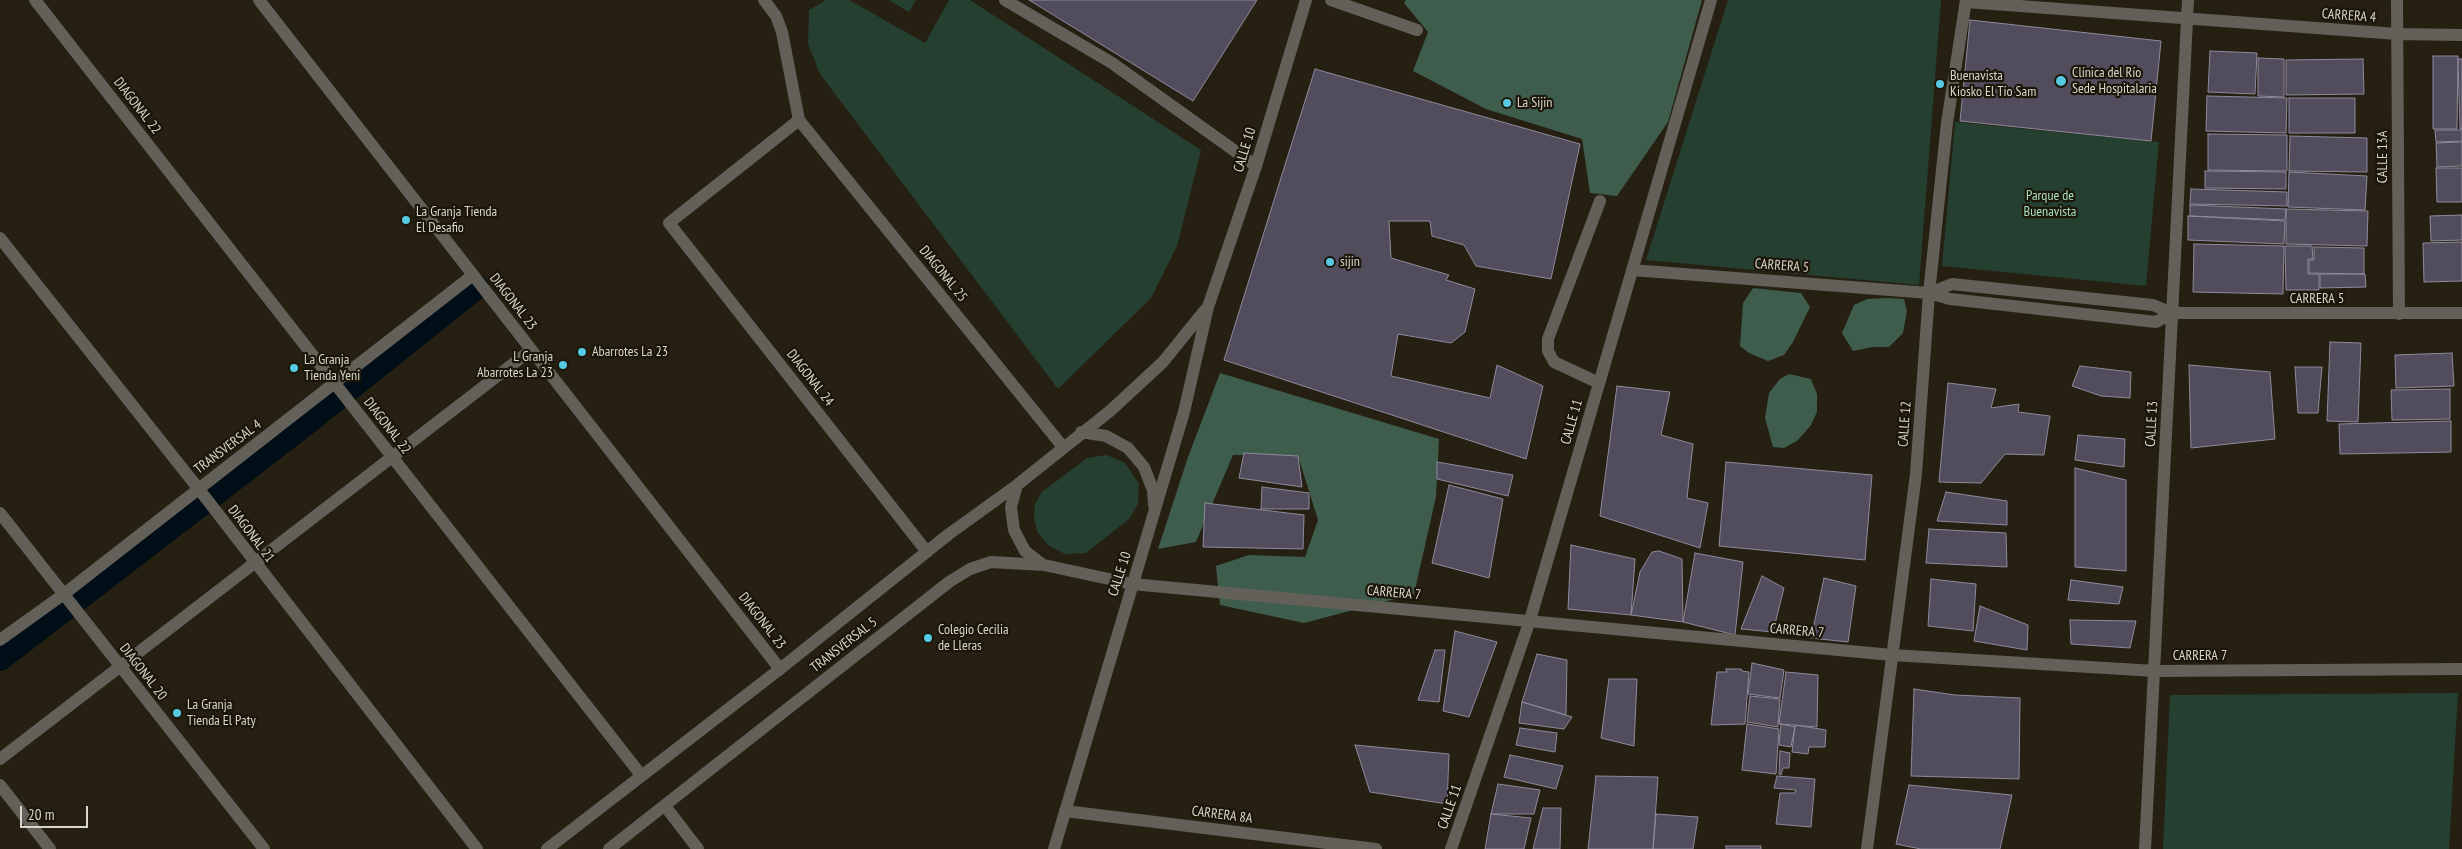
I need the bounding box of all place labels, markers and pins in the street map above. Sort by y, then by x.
place label: Clínica del Río Sede Hospitalaria [2072,65,2157,98]
place label: Buenavista Kiosko El Tio Sam [1950,68,2036,100]
marker: Clínica del Río Sede Hospitalaria [2054,74,2068,88]
marker: Buenavista Kiosko El Tio Sam [1934,78,1946,90]
place label: La Sijin [1517,95,1552,111]
marker: La Sijin [1501,97,1513,109]
place label: La Granja Tienda El Desafio [416,204,497,236]
marker: La Granja Tienda El Desafio [400,214,412,226]
place label: sijin [1340,254,1360,270]
marker: sijin [1324,256,1336,268]
place label: Abarrotes La 23 [592,344,668,360]
marker: Abarrotes La 23 [576,346,588,358]
place label: L Granja Abarrotes La 23 [477,349,553,382]
place label: La Granja Tienda Yeni [304,352,360,384]
marker: L Granja Abarrotes La 23 [557,359,569,371]
marker: La Granja Tienda Yeni [288,362,300,374]
place label: Colegio Cecilia de Lleras [938,622,1009,654]
marker: Colegio Cecilia de Lleras [922,632,934,644]
place label: La Granja Tienda El Paty [187,697,256,730]
marker: La Granja Tienda El Paty [171,707,183,719]

